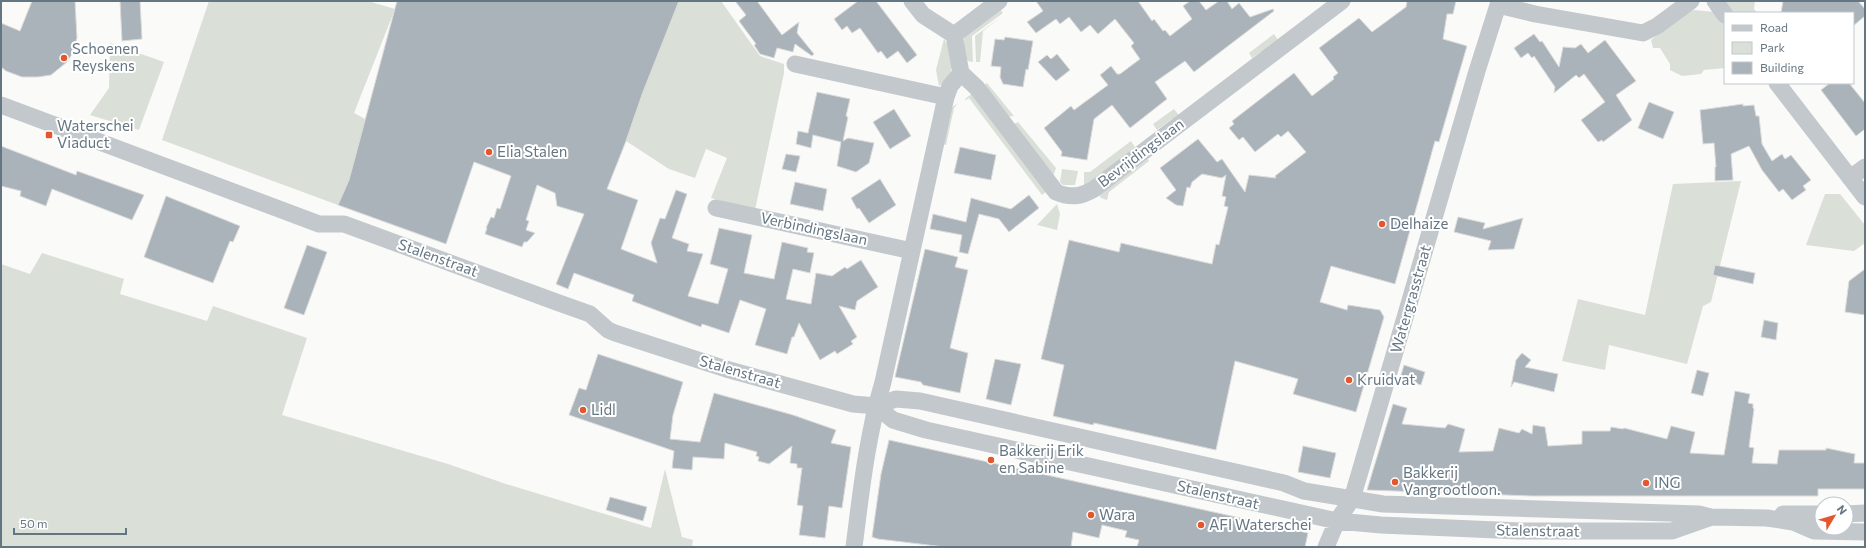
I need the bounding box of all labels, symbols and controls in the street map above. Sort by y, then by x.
legend [1724,12,1854,84]
text: Road [1760,20,1788,34]
place label: Schoenen Reyskens [72,39,139,74]
text: Park [1760,40,1786,54]
marker: Schoenen Reyskens [59,53,69,63]
text: Building [1760,60,1804,74]
street label: Bevrijdingslaan [1094,114,1187,190]
place label: Waterschei Viaduct [57,116,134,151]
marker: Waterschei Viaduct [44,130,54,140]
place label: Elia Stalen [497,142,567,160]
marker: Elia Stalen [484,147,494,157]
street label: Verbindingslaan [759,208,869,248]
place label: Delhaize [1390,214,1448,232]
marker: Delhaize [1377,219,1387,229]
street label: Stalenstraat [396,234,481,280]
street label: Watergrasstraat [1386,243,1434,355]
street label: Stalenstraat [698,351,783,391]
place label: Kruidvat [1357,370,1416,388]
marker: Kruidvat [1344,375,1354,385]
place label: Lidl [591,400,616,418]
marker: Lidl [578,405,588,415]
place label: Bakkerij Erik en Sabine [999,441,1084,476]
marker: Bakkerij Erik en Sabine [986,455,996,465]
place label: Bakkerij Vangrootloon. [1403,463,1501,498]
place label: ING [1654,473,1681,491]
street label: Stalenstraat [1175,476,1261,512]
marker: Bakkerij Vangrootloon. [1390,477,1400,487]
marker: ING [1641,478,1651,488]
north arrow [1814,496,1854,536]
text: N [1835,502,1850,517]
place label: Wara [1099,505,1135,523]
scale bar [14,510,126,536]
marker: Wara [1086,510,1096,520]
place label: AFI Waterschei [1209,515,1312,533]
text: 50 m [20,516,48,530]
marker: AFI Waterschei [1196,520,1206,530]
street label: Stalenstraat [1496,520,1580,540]

